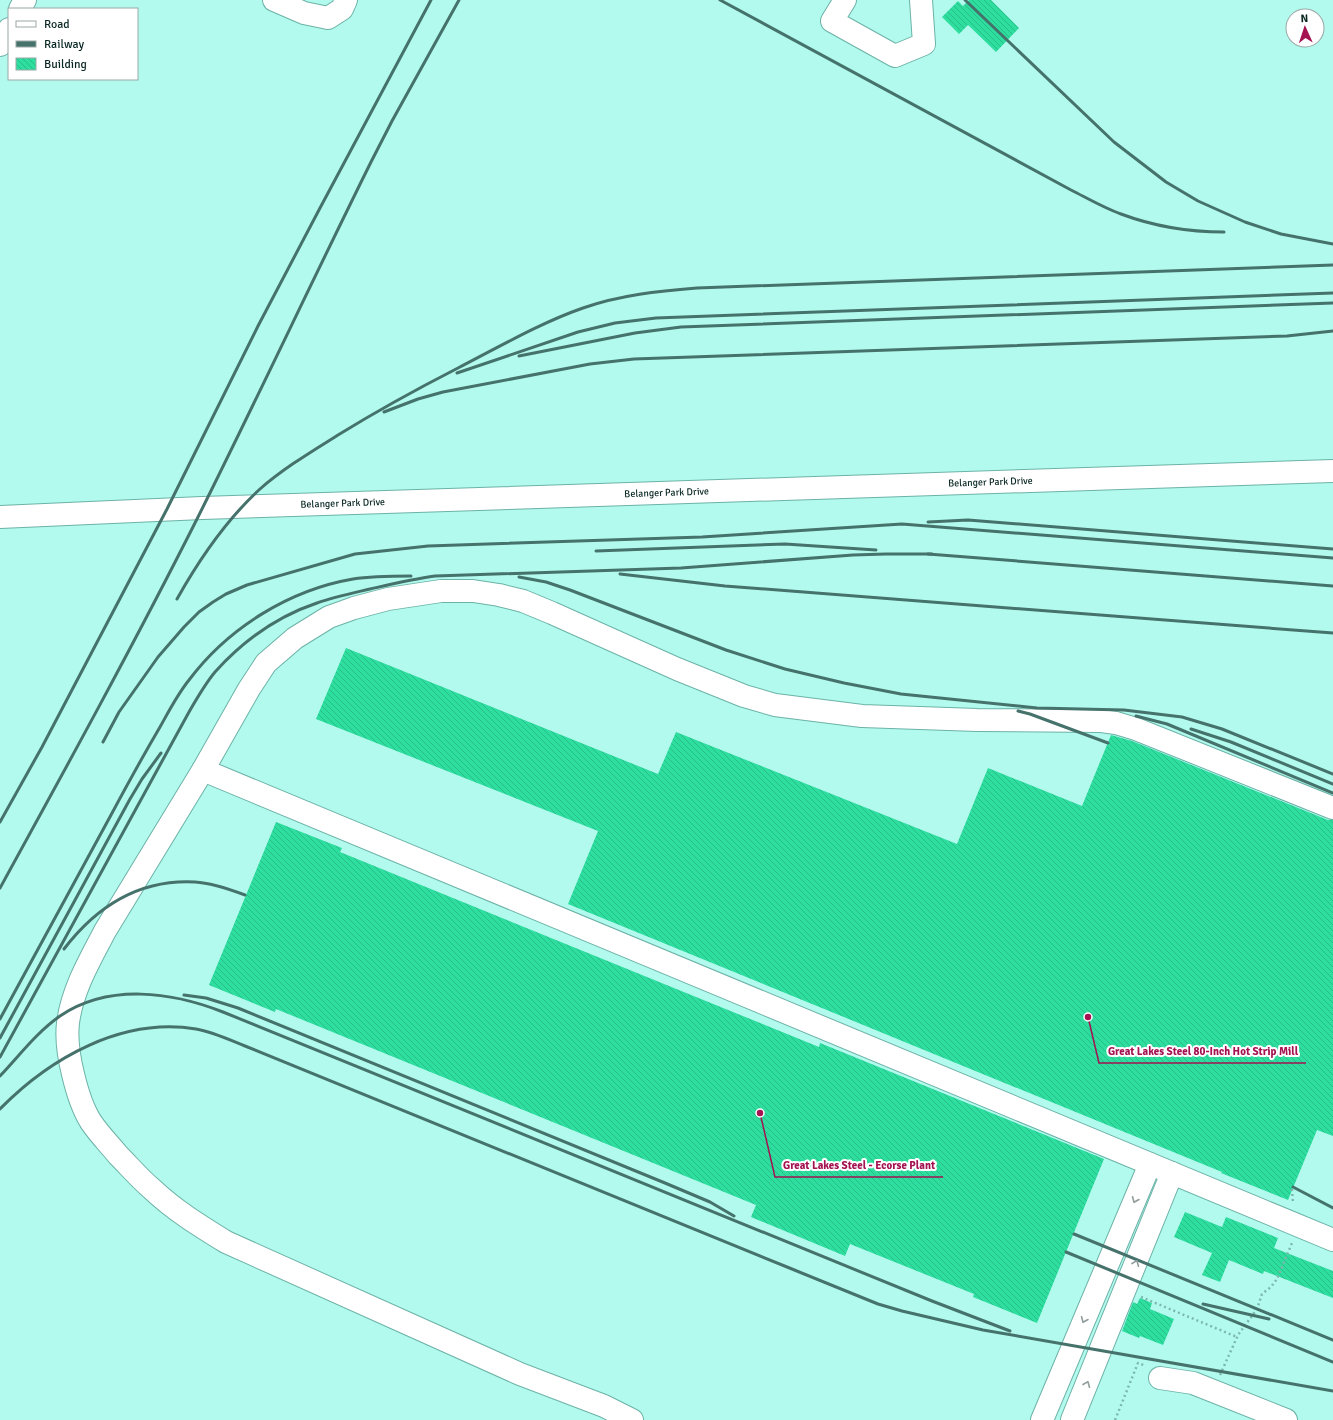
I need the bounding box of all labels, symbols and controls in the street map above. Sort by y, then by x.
legend [8,8,138,80]
north arrow [1285,8,1325,48]
text: N [1300,12,1309,25]
text: Road [44,17,70,32]
text: Railway [44,37,84,52]
text: Building [44,57,87,72]
street label: Belanger Park Drive [948,475,1033,490]
street label: Belanger Park Drive [624,485,709,500]
street label: Belanger Park Drive [300,496,385,511]
callout: Great Lakes Steel 80-Inch Hot Strip Mill [1099,1040,1306,1063]
text: Great Lakes Steel 80-Inch Hot Strip Mill [1108,1045,1299,1058]
callout: Great Lakes Steel - Ecorse Plant [775,1154,943,1177]
text: Great Lakes Steel - Ecorse Plant [783,1159,935,1172]
one-way arrow [1132,1196,1140,1203]
one-way arrow [1131,1260,1139,1267]
one-way arrow [1081,1316,1089,1323]
one-way arrow [1082,1380,1090,1388]

